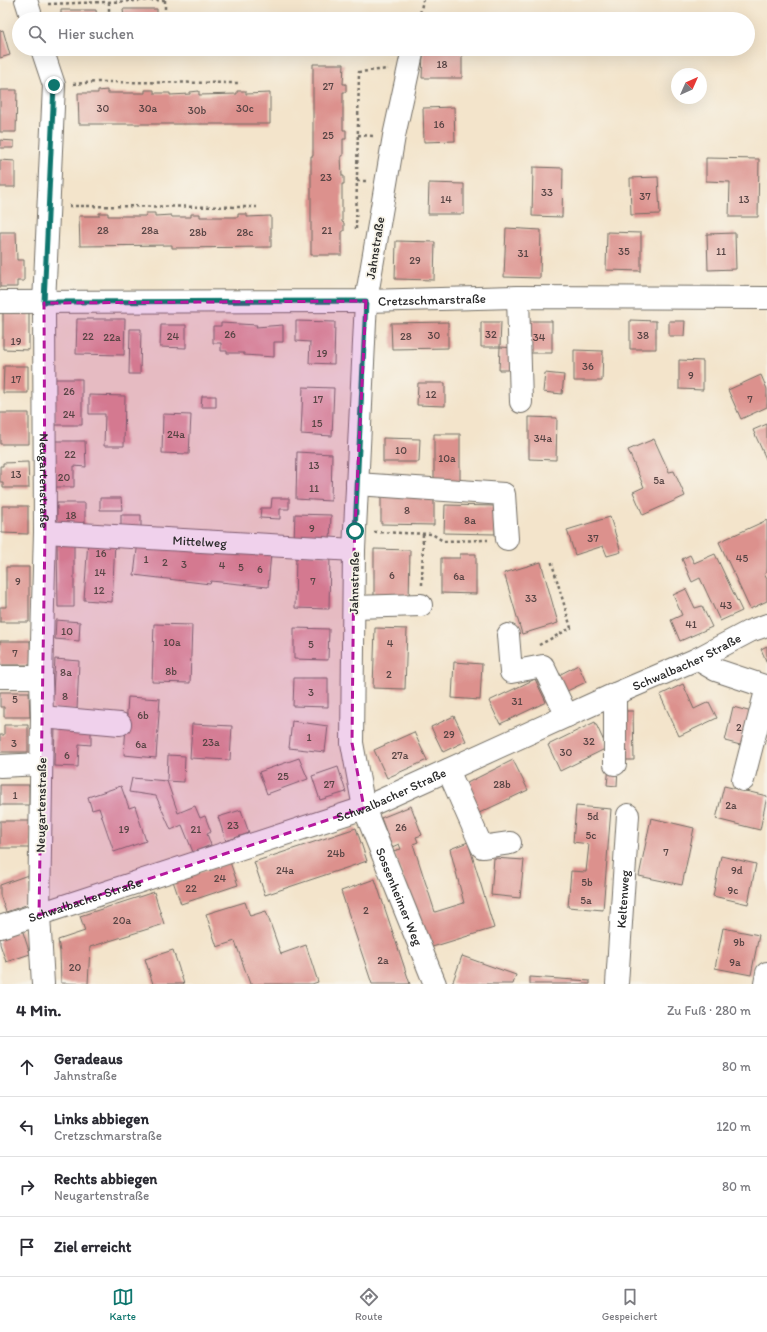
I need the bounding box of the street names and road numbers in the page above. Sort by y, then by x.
street label: Jahnstraße [363,216,387,280]
street label: Cretzschmarstraße [378,290,486,308]
street label: Neugartenstraße [37,433,52,529]
street label: Mittelweg [172,532,228,550]
street label: Jahnstraße [346,551,362,615]
street label: Schwalbacher Straße [630,630,743,693]
street label: Neugartenstraße [33,757,49,853]
street label: Schwalbacher Straße [334,764,448,824]
street label: Sossenheimer Weg [373,845,426,948]
street label: Keltenweg [613,869,632,929]
street label: Schwalbacher Straße [26,874,143,925]

